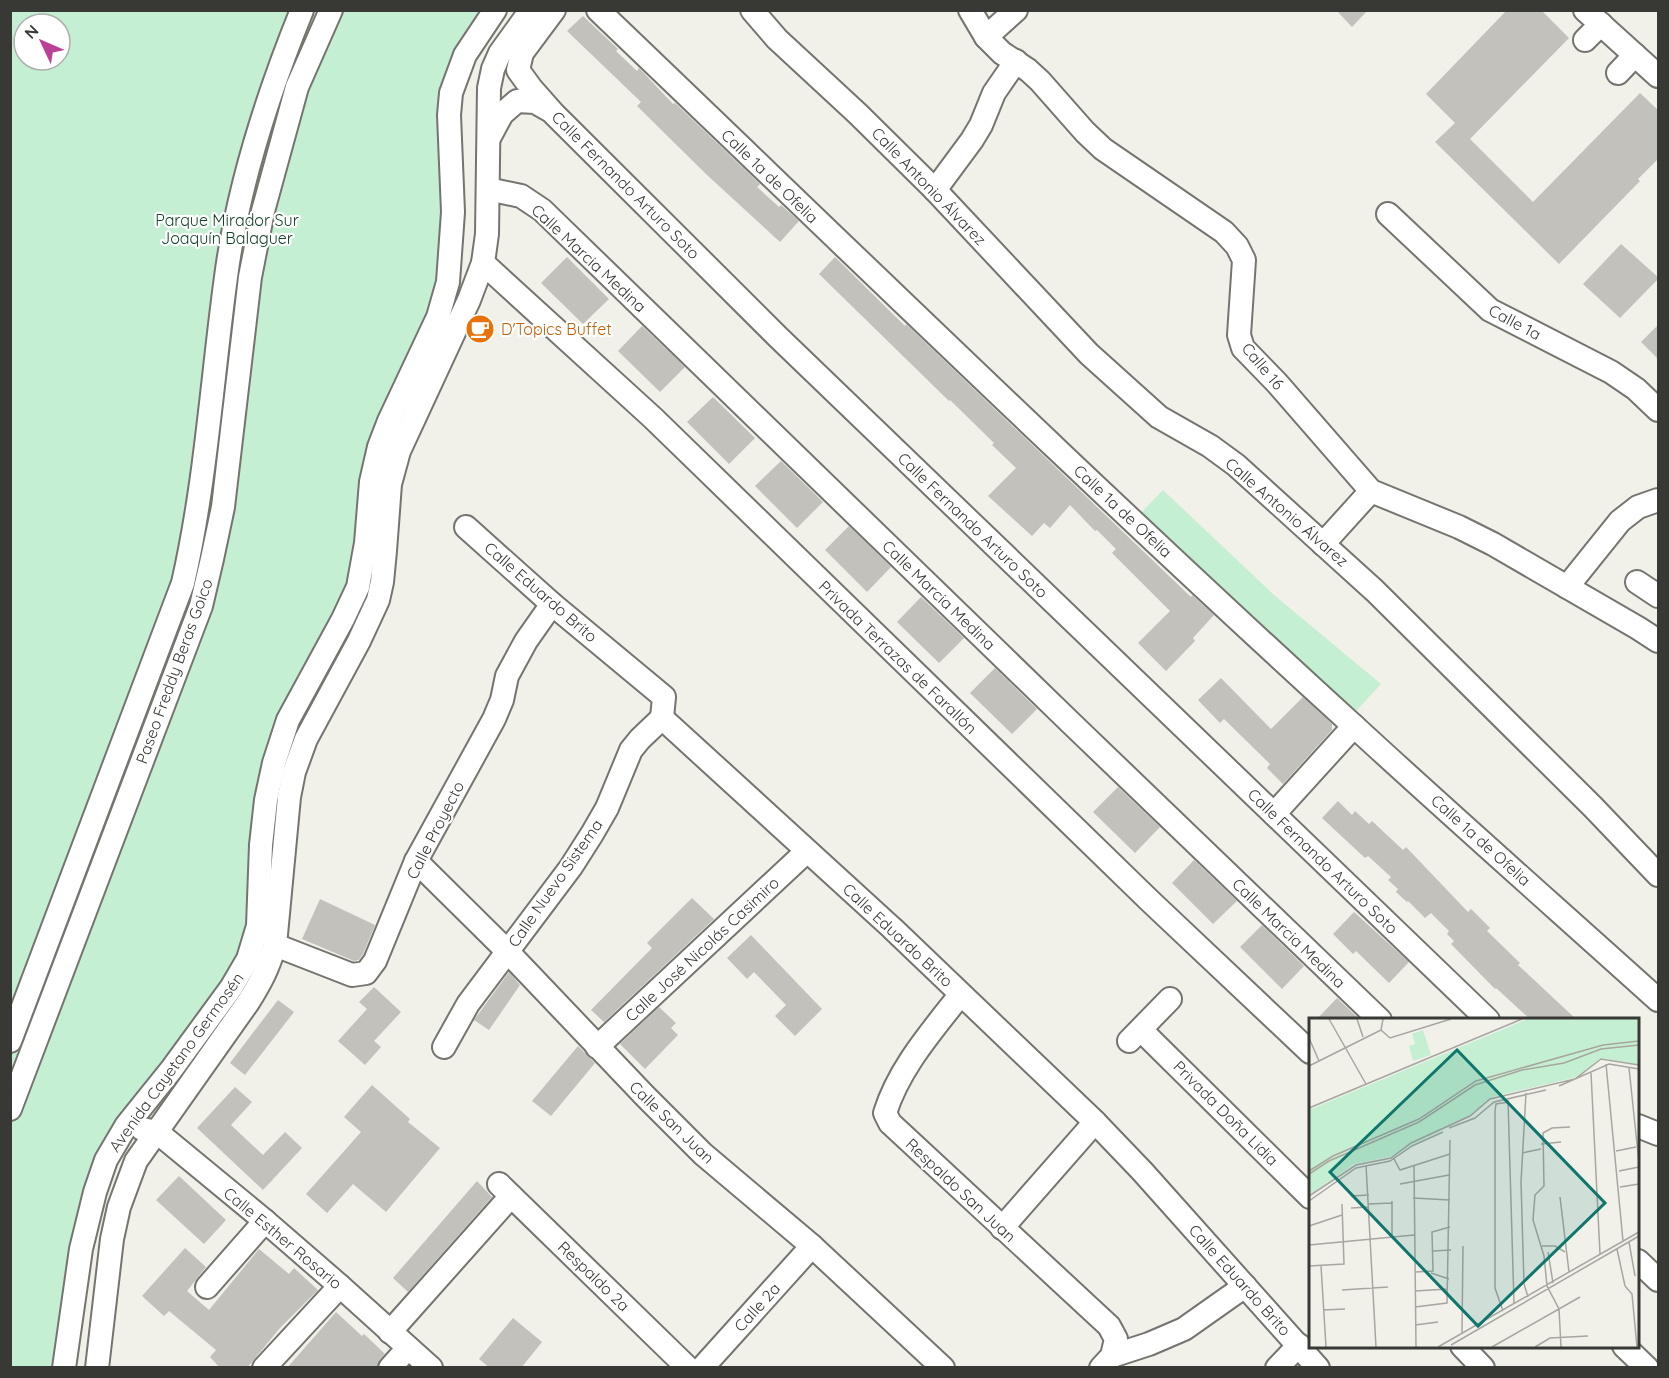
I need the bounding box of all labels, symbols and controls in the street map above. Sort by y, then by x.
north arrow [12,12,72,72]
text: N [20,20,42,43]
street label: Calle Fernando Arturo Soto [548,107,704,263]
street label: Calle Antonio Álvarez [868,123,990,249]
street label: Calle 1a de Ofelia [717,125,823,227]
street label: Calle Marcia Medina [527,200,651,316]
park label: Parque Mirador Sur Joaquín Balaguer [155,210,299,248]
street label: Calle 1a [1485,300,1545,344]
cafe icon: D'Topics Buffet [464,313,496,345]
place label: D'Topics Buffet [501,319,612,339]
street label: Calle 16 [1238,338,1289,394]
street label: Calle Fernando Arturo Soto [894,448,1052,602]
street label: Calle Antonio Álvarez [1221,453,1353,571]
street label: Calle 1a de Ofelia [1070,460,1176,562]
street label: Calle Marcia Medina [878,536,1000,654]
street label: Calle Eduardo Brito [480,538,602,646]
street label: Paseo Freddy Beras Goico [131,576,217,766]
street label: Privada Terrazas de Farallón [815,576,981,738]
street label: Calle Proyecto [402,778,468,882]
street label: Calle Fernando Arturo Soto [1244,784,1402,938]
street label: Calle 1a de Ofelia [1427,790,1535,890]
street label: Calle Nuevo Sistema [503,815,607,951]
street label: Calle José Nicolás Casimiro [621,872,783,1026]
street label: Calle Marcia Medina [1228,874,1350,992]
street label: Calle Eduardo Brito [839,879,957,991]
street label: Avenida Cayetano Germosén [104,968,248,1156]
inset map [1309,1018,1639,1348]
street label: Privada Doña Lidia [1169,1056,1283,1170]
street label: Calle San Juan [625,1077,719,1167]
street label: Respaldo San Juan [902,1134,1020,1246]
street label: Calle Esther Rosario [220,1183,346,1293]
street label: Calle Eduardo Brito [1185,1220,1295,1340]
street label: Respaldo 2a [554,1237,634,1315]
street label: Calle 2a [730,1278,784,1336]

